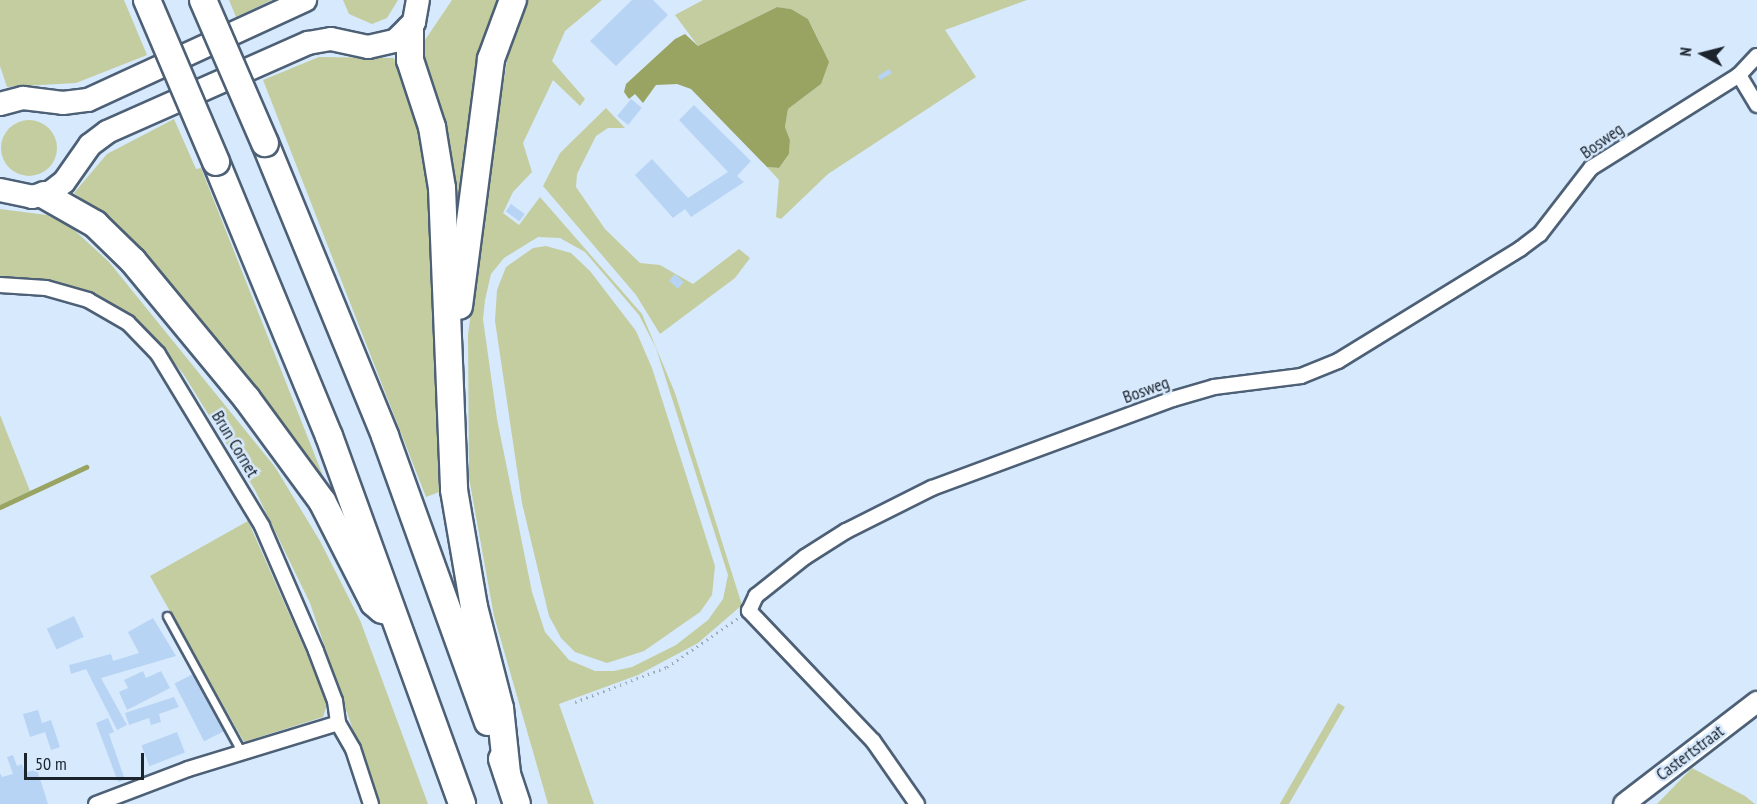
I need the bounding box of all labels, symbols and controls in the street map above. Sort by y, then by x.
north arrow [1673,24,1733,84]
text: N [1675,46,1696,57]
street label: Bosweg [1576,118,1628,164]
street label: Bosweg [1120,372,1172,408]
street label: Brun Cornet [207,407,263,481]
street label: Castertstraat [1652,721,1728,785]
scale bar [27,741,147,779]
text: 50 m [35,752,67,775]

